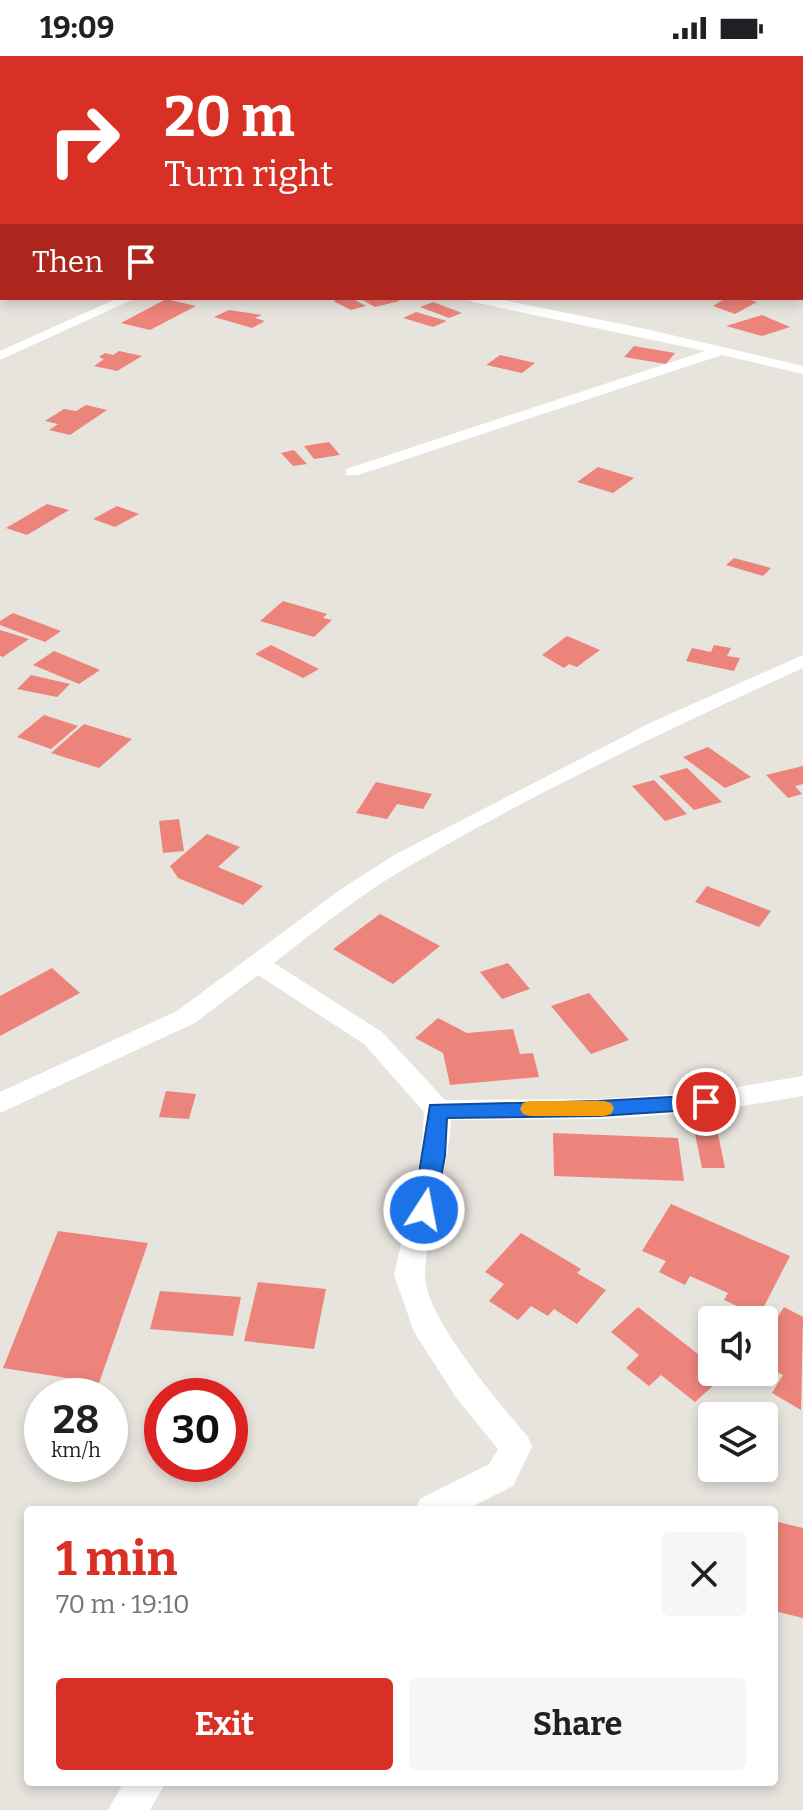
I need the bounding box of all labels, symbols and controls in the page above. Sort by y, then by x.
text: 19:09 [40,10,114,46]
text: 20 m [164,84,295,151]
icon: right [32,88,136,192]
text: Turn right [164,152,333,196]
icon: arrive [119,240,163,284]
text: Then [32,244,103,280]
pin [672,1068,740,1136]
icon: arrive [684,1080,728,1124]
position arrow [382,1168,466,1252]
map controls [698,1306,778,1482]
button: sound [698,1306,778,1386]
speed limit sign: 30 [144,1378,248,1482]
text: 28 [53,1396,99,1444]
button: layers [698,1402,778,1482]
text: km/h [51,1438,101,1462]
text: 1 min [56,1530,177,1588]
button: close [662,1532,746,1616]
text: 70 m · 19:10 [56,1589,190,1620]
button: Exit [56,1678,393,1770]
button: Share [409,1678,746,1770]

